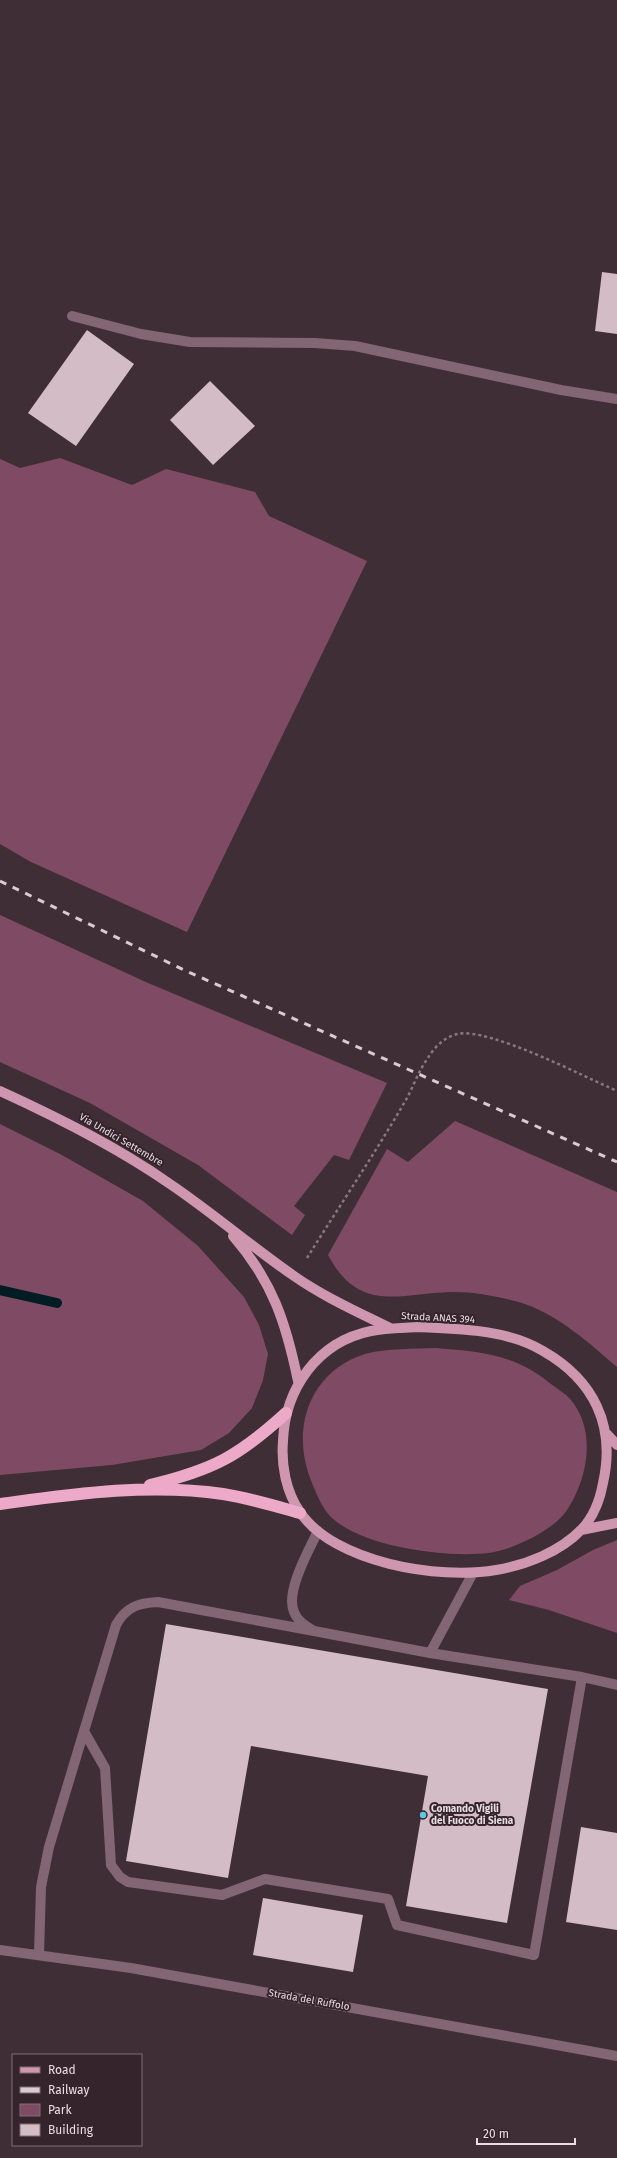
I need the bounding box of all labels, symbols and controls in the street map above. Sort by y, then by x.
street label: Via Undici Settembre [77,1111,165,1169]
street label: Strada ANAS 394 [401,1310,476,1326]
place label: Comando Vigili del Fuoco di Siena [431,1803,514,1827]
marker: Comando Vigili del Fuoco di Siena [418,1810,428,1820]
street label: Strada del Ruffolo [268,1987,351,2013]
legend [12,2054,142,2146]
text: Road [48,2063,76,2077]
text: Railway [48,2083,89,2097]
text: Park [48,2103,72,2117]
scale bar [477,2120,575,2146]
text: Building [48,2123,94,2137]
text: 20 m [483,2127,509,2141]

